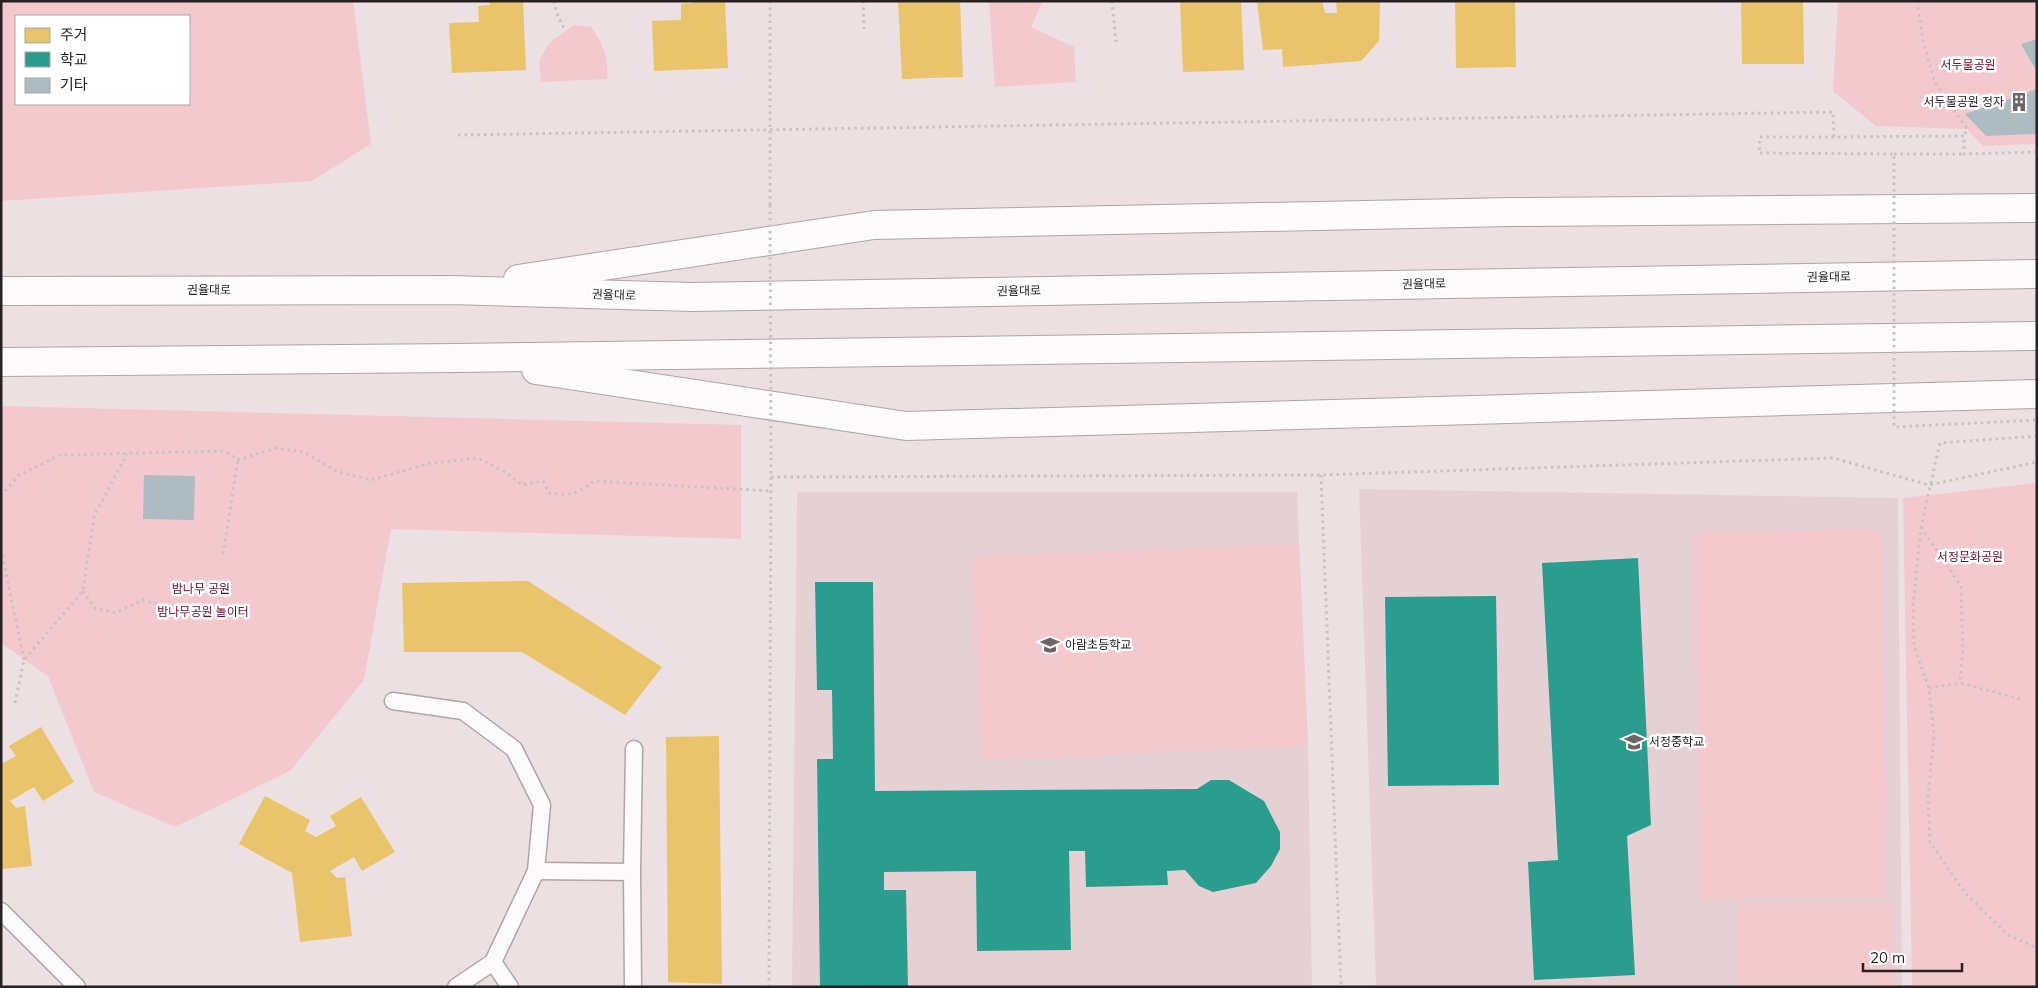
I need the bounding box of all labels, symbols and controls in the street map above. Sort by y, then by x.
legend [15,15,190,105]
text: 주거 [60,25,88,44]
text: 학교 [60,50,88,69]
park label: 서두물공원 [1940,57,1996,72]
text: 기타 [60,75,88,94]
building icon: 서두물공원 정자 [2008,91,2030,113]
place label: 서두물공원 정자 [1924,94,2004,109]
street label: 권율대로 [1807,269,1851,284]
street label: 권율대로 [1402,276,1446,291]
street label: 권율대로 [187,282,231,297]
street label: 권율대로 [997,283,1041,298]
street label: 권율대로 [592,286,636,303]
park label: 서정문화공원 [1937,549,2003,564]
park label: 밤나무 공원 [172,581,230,596]
park label: 밤나무공원 놀이터 [157,604,249,619]
school or university icon: 아람초등학교 [1039,634,1061,656]
place label: 아람초등학교 [1065,637,1131,652]
school or university icon: 서정중학교 [1623,731,1645,753]
place label: 서정중학교 [1649,734,1704,749]
scale bar [1863,940,1962,972]
text: 20 m [1870,948,1905,967]

